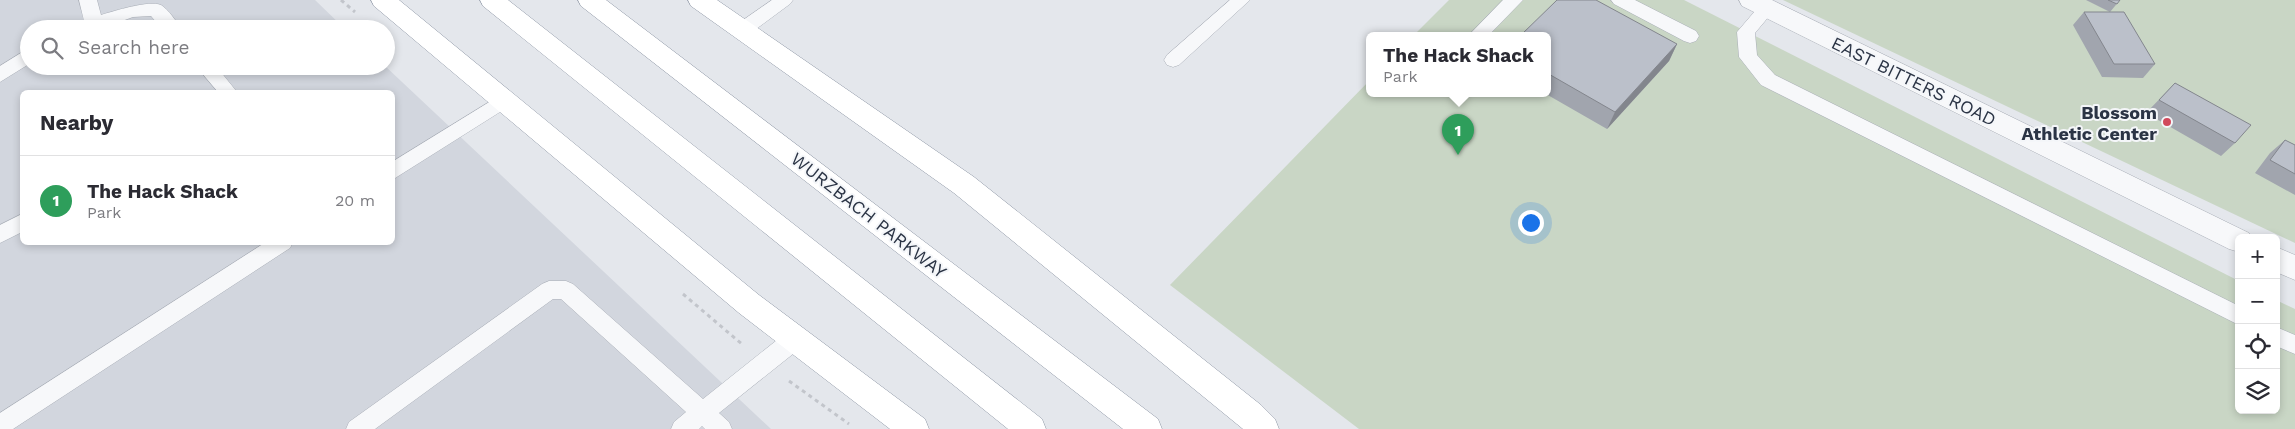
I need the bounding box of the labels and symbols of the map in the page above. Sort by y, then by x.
street label: EAST BITTERS ROAD [1828,32,2000,130]
place label: Blossom Athletic Center [2022,102,2157,144]
pin: 1 [1442,114,1474,155]
marker: Blossom Athletic Center [2161,116,2173,128]
street label: WURZBACH PARKWAY [787,148,951,283]
your location [1518,210,1544,236]

